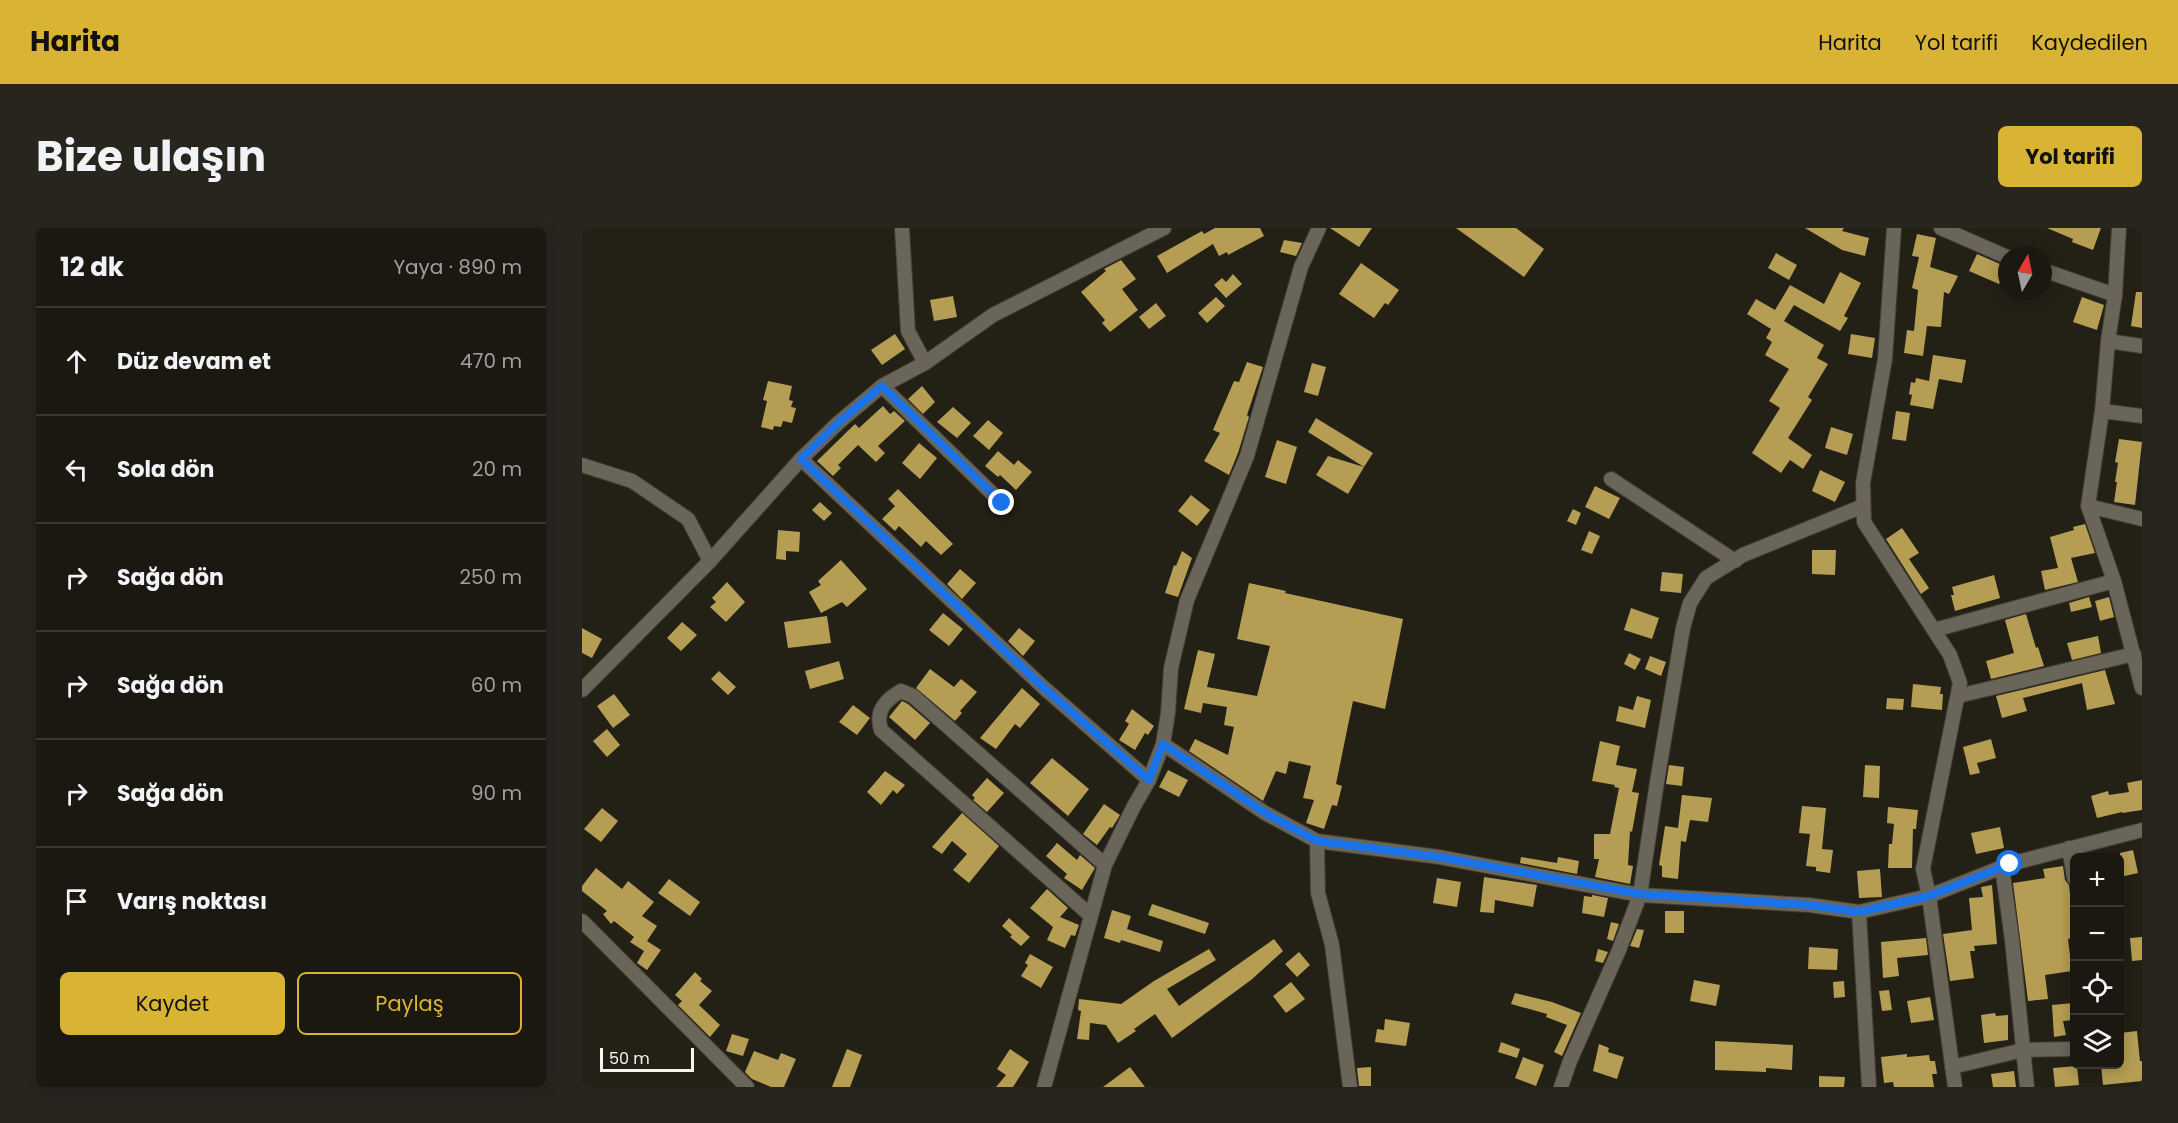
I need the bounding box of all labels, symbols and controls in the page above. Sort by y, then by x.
text: Harita [30,22,120,61]
text: Harita [1818,28,1882,57]
text: Yol tarifi [1915,28,1998,57]
text: Kaydedilen [2031,28,2148,57]
button: Yol tarifi [1998,126,2142,187]
text: Bize ulaşın [36,127,266,186]
north arrow [1998,246,2052,300]
text: 12 dk [60,249,124,285]
text: Yaya · 890 m [393,253,522,281]
icon: ahead [60,345,93,378]
text: Düz devam et [117,346,271,377]
text: 470 m [460,347,522,375]
icon: left [60,453,93,486]
text: Sola dön [117,454,214,485]
text: 20 m [472,455,522,483]
route end [988,489,1014,515]
icon: right [60,561,93,594]
text: Sağa dön [117,562,224,593]
text: 250 m [459,563,522,591]
icon: right [60,669,93,702]
text: Sağa dön [117,670,224,701]
text: 60 m [471,671,522,699]
icon: right [60,777,93,810]
text: Sağa dön [117,778,224,809]
text: 90 m [471,779,522,807]
route start [1996,850,2022,876]
map controls [2070,853,2124,1069]
button: + [2070,853,2124,907]
icon: arrive [60,885,93,918]
text: Varış noktası [117,886,267,917]
button: − [2070,907,2124,961]
button: locate [2070,961,2124,1015]
button: Kaydet [60,972,285,1035]
button: Paylaş [297,972,522,1035]
button: layers [2070,1015,2124,1069]
scale bar [600,1045,694,1072]
text: 50 m [609,1047,650,1070]

